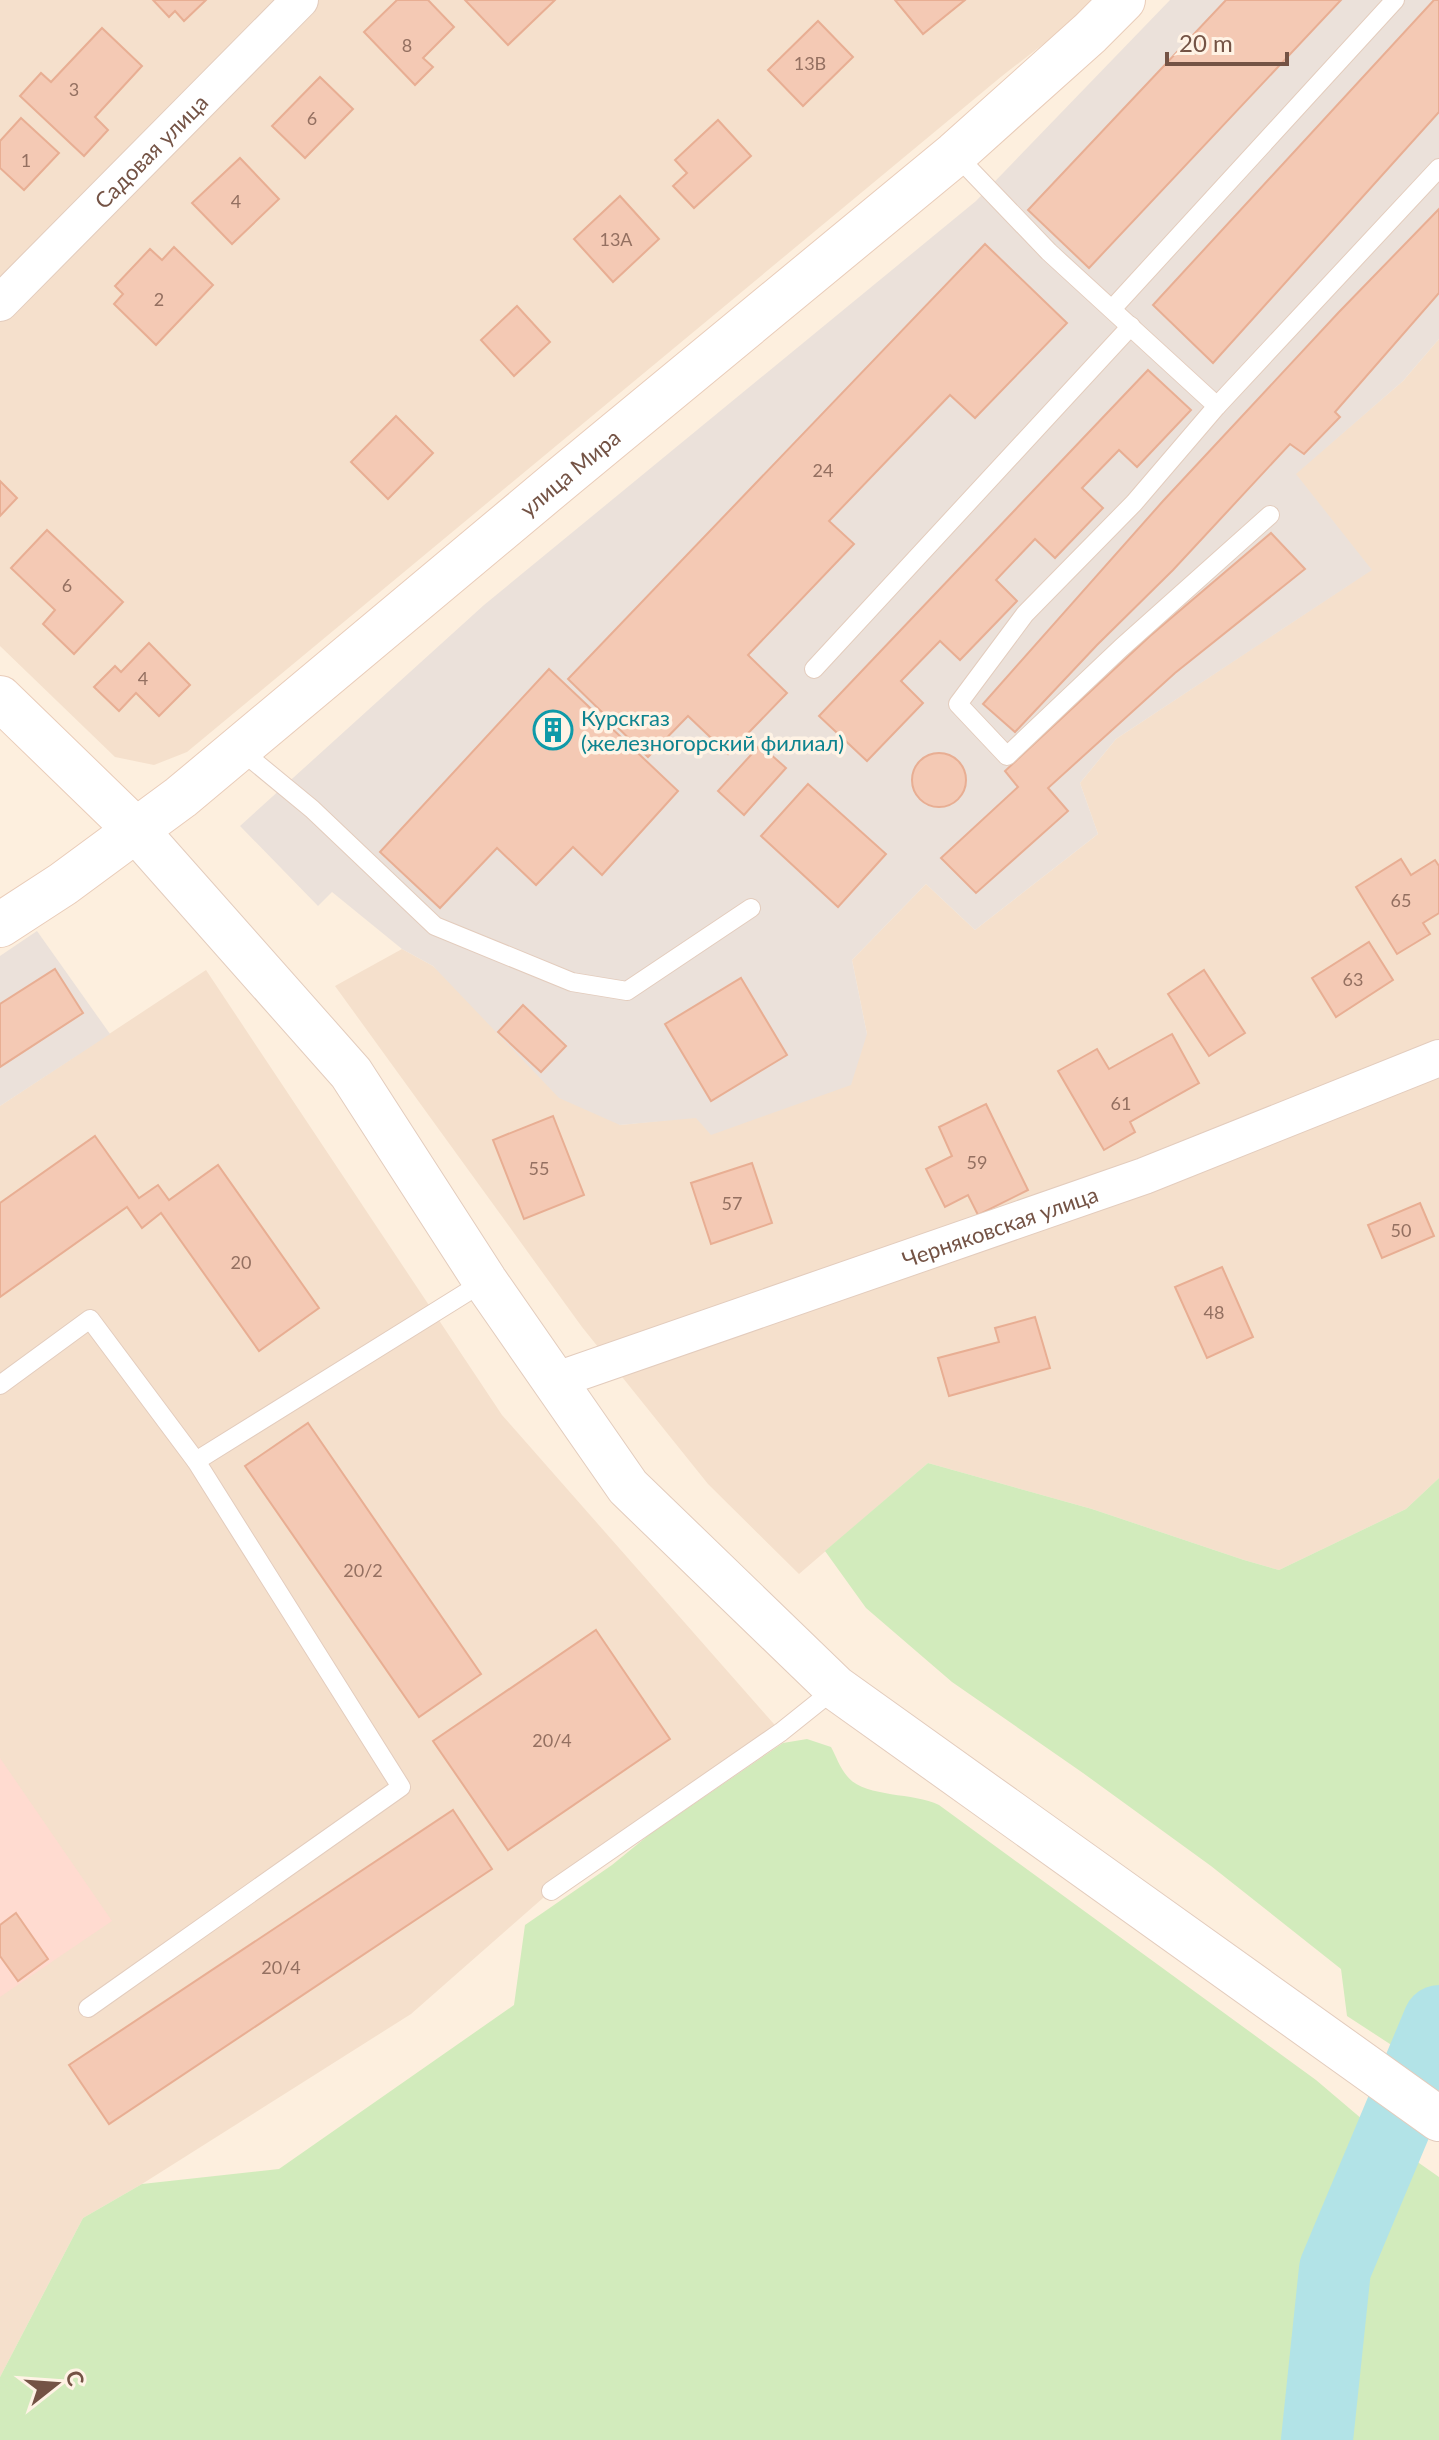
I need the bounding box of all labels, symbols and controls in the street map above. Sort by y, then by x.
scale bar [1167,16,1287,66]
text: 20 m [1179,28,1233,57]
house number: 8 [402,34,412,56]
house number: 13В [794,52,826,74]
house number: 3 [69,78,79,100]
street label: Садовая улица [88,88,213,214]
house number: 6 [307,107,317,129]
house number: 1 [21,149,31,171]
house number: 4 [231,190,241,212]
house number: 13А [599,228,633,250]
house number: 2 [154,288,164,310]
street label: улица Мира [514,423,625,522]
house number: 24 [813,459,833,481]
house number: 6 [62,574,72,596]
house number: 4 [138,667,148,689]
place label: Курскгаз (железногорский филиал) [581,704,844,756]
building icon: Курскгаз (железногорский филиал) [532,709,574,751]
house number: 65 [1391,889,1411,911]
house number: 63 [1343,968,1363,990]
house number: 61 [1111,1092,1131,1114]
house number: 59 [967,1151,987,1173]
house number: 55 [529,1157,549,1179]
street label: Черняковская улица [898,1180,1101,1273]
house number: 57 [722,1192,742,1214]
house number: 50 [1391,1219,1411,1241]
house number: 20 [231,1251,251,1273]
house number: 48 [1204,1301,1224,1323]
house number: 20/2 [343,1559,383,1581]
house number: 20/4 [532,1729,572,1751]
house number: 20/4 [261,1956,301,1978]
north arrow [16,2344,96,2424]
text: С [61,2367,91,2389]

